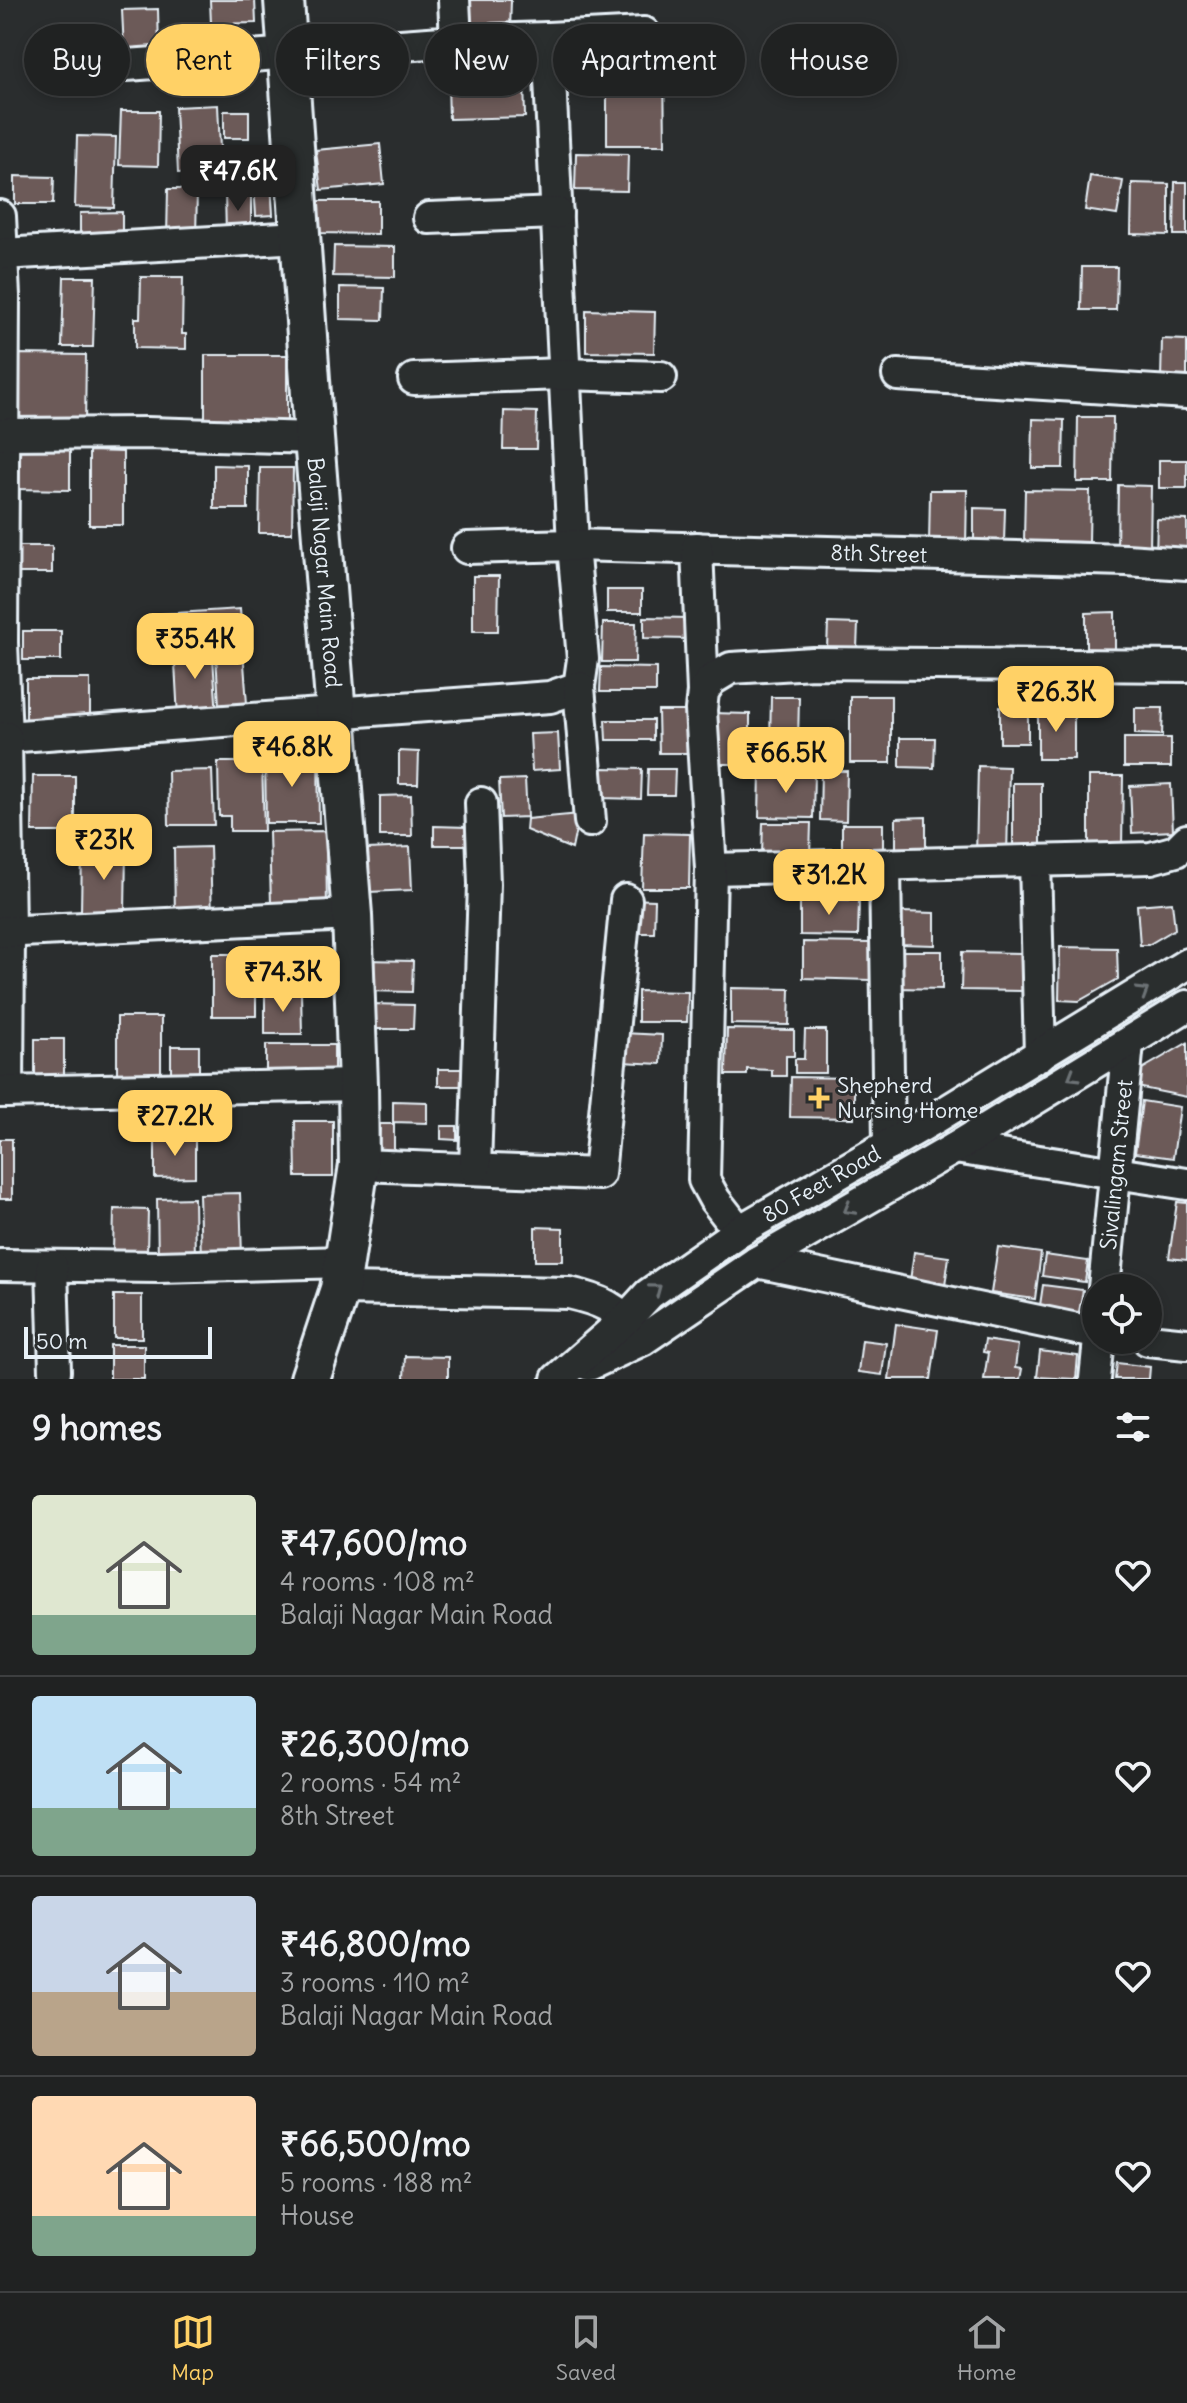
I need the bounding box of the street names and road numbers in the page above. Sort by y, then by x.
street label: Balaji Nagar Main Road [302,456,348,689]
street label: 8th Street [830,538,928,569]
street label: Sivalingam Street [1094,1078,1138,1251]
street label: 80 Feet Road [757,1139,885,1229]

